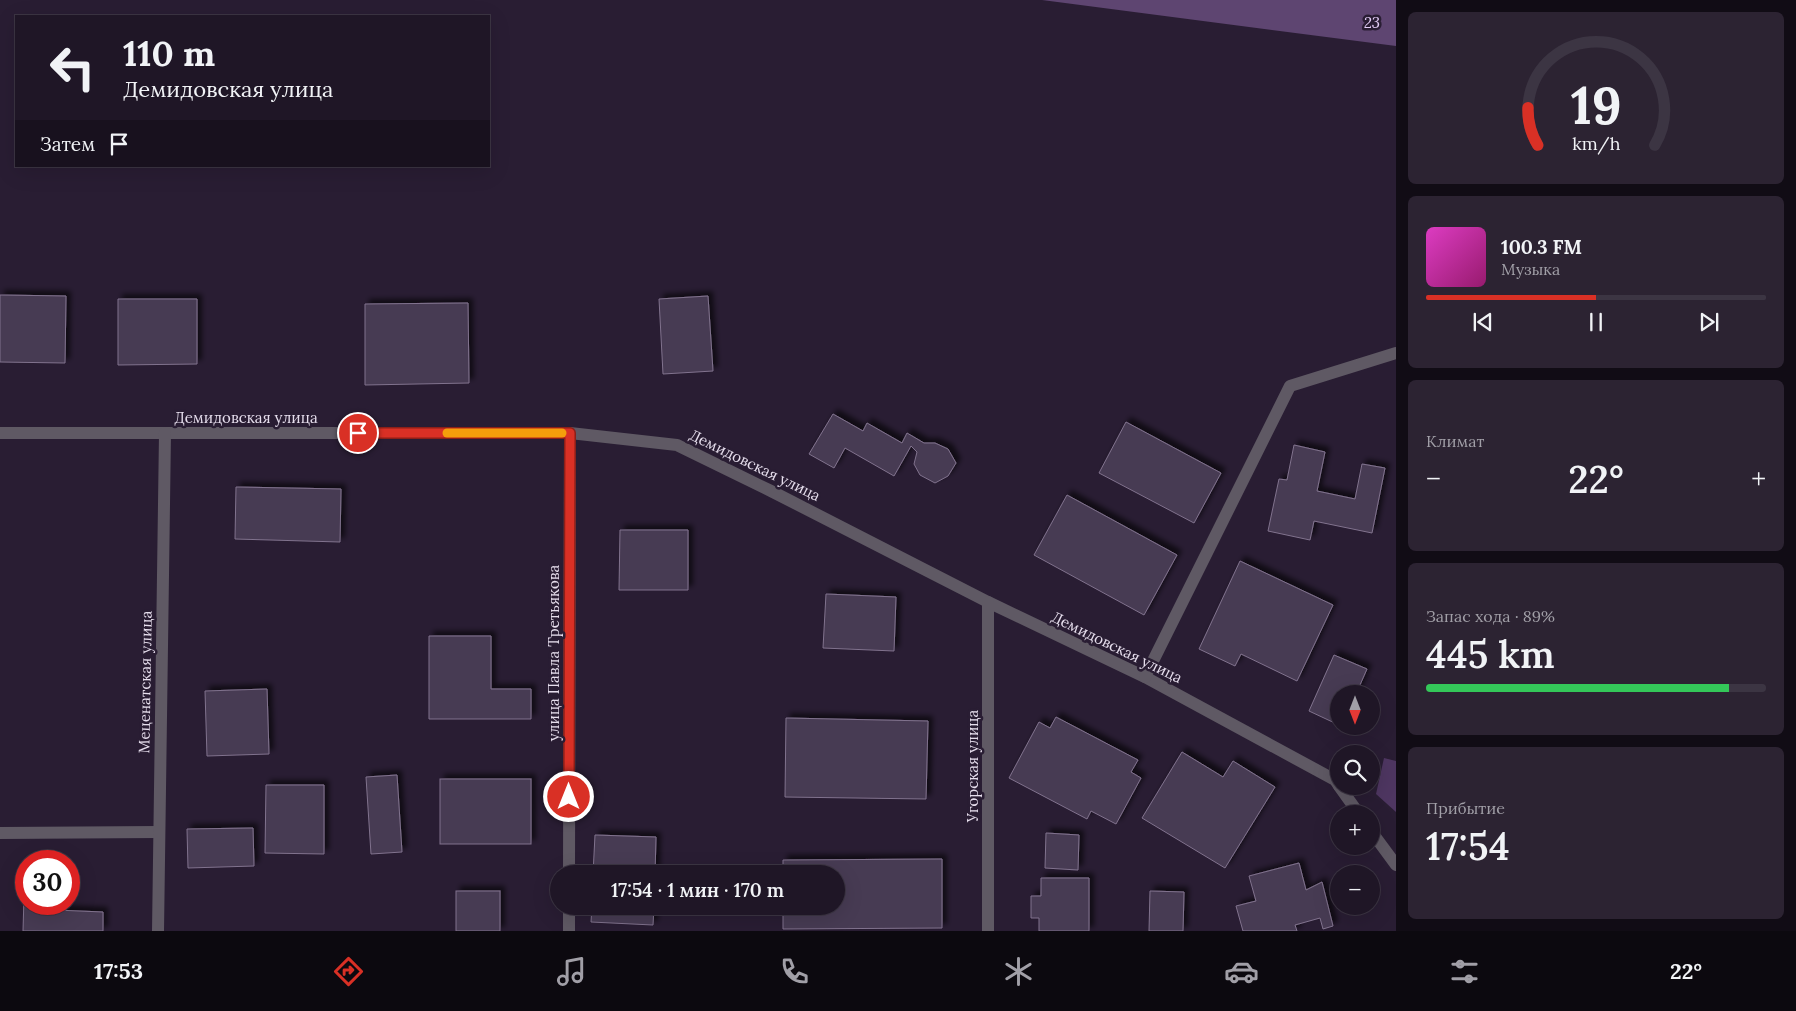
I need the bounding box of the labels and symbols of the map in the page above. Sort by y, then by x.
park label: 23 [1364,13,1380,32]
street label: Демидовская улица [174,408,318,427]
pin [337,412,379,454]
street label: Демидовская улица [686,425,824,505]
street label: улица Павла Третьякова [544,564,563,741]
street label: Демидовская улица [1048,607,1186,687]
street label: Меценатская улица [134,610,156,754]
north arrow [1330,685,1380,735]
street label: Угорская улица [963,710,982,823]
position arrow [542,770,594,822]
speed limit sign: 30 [15,850,80,915]

